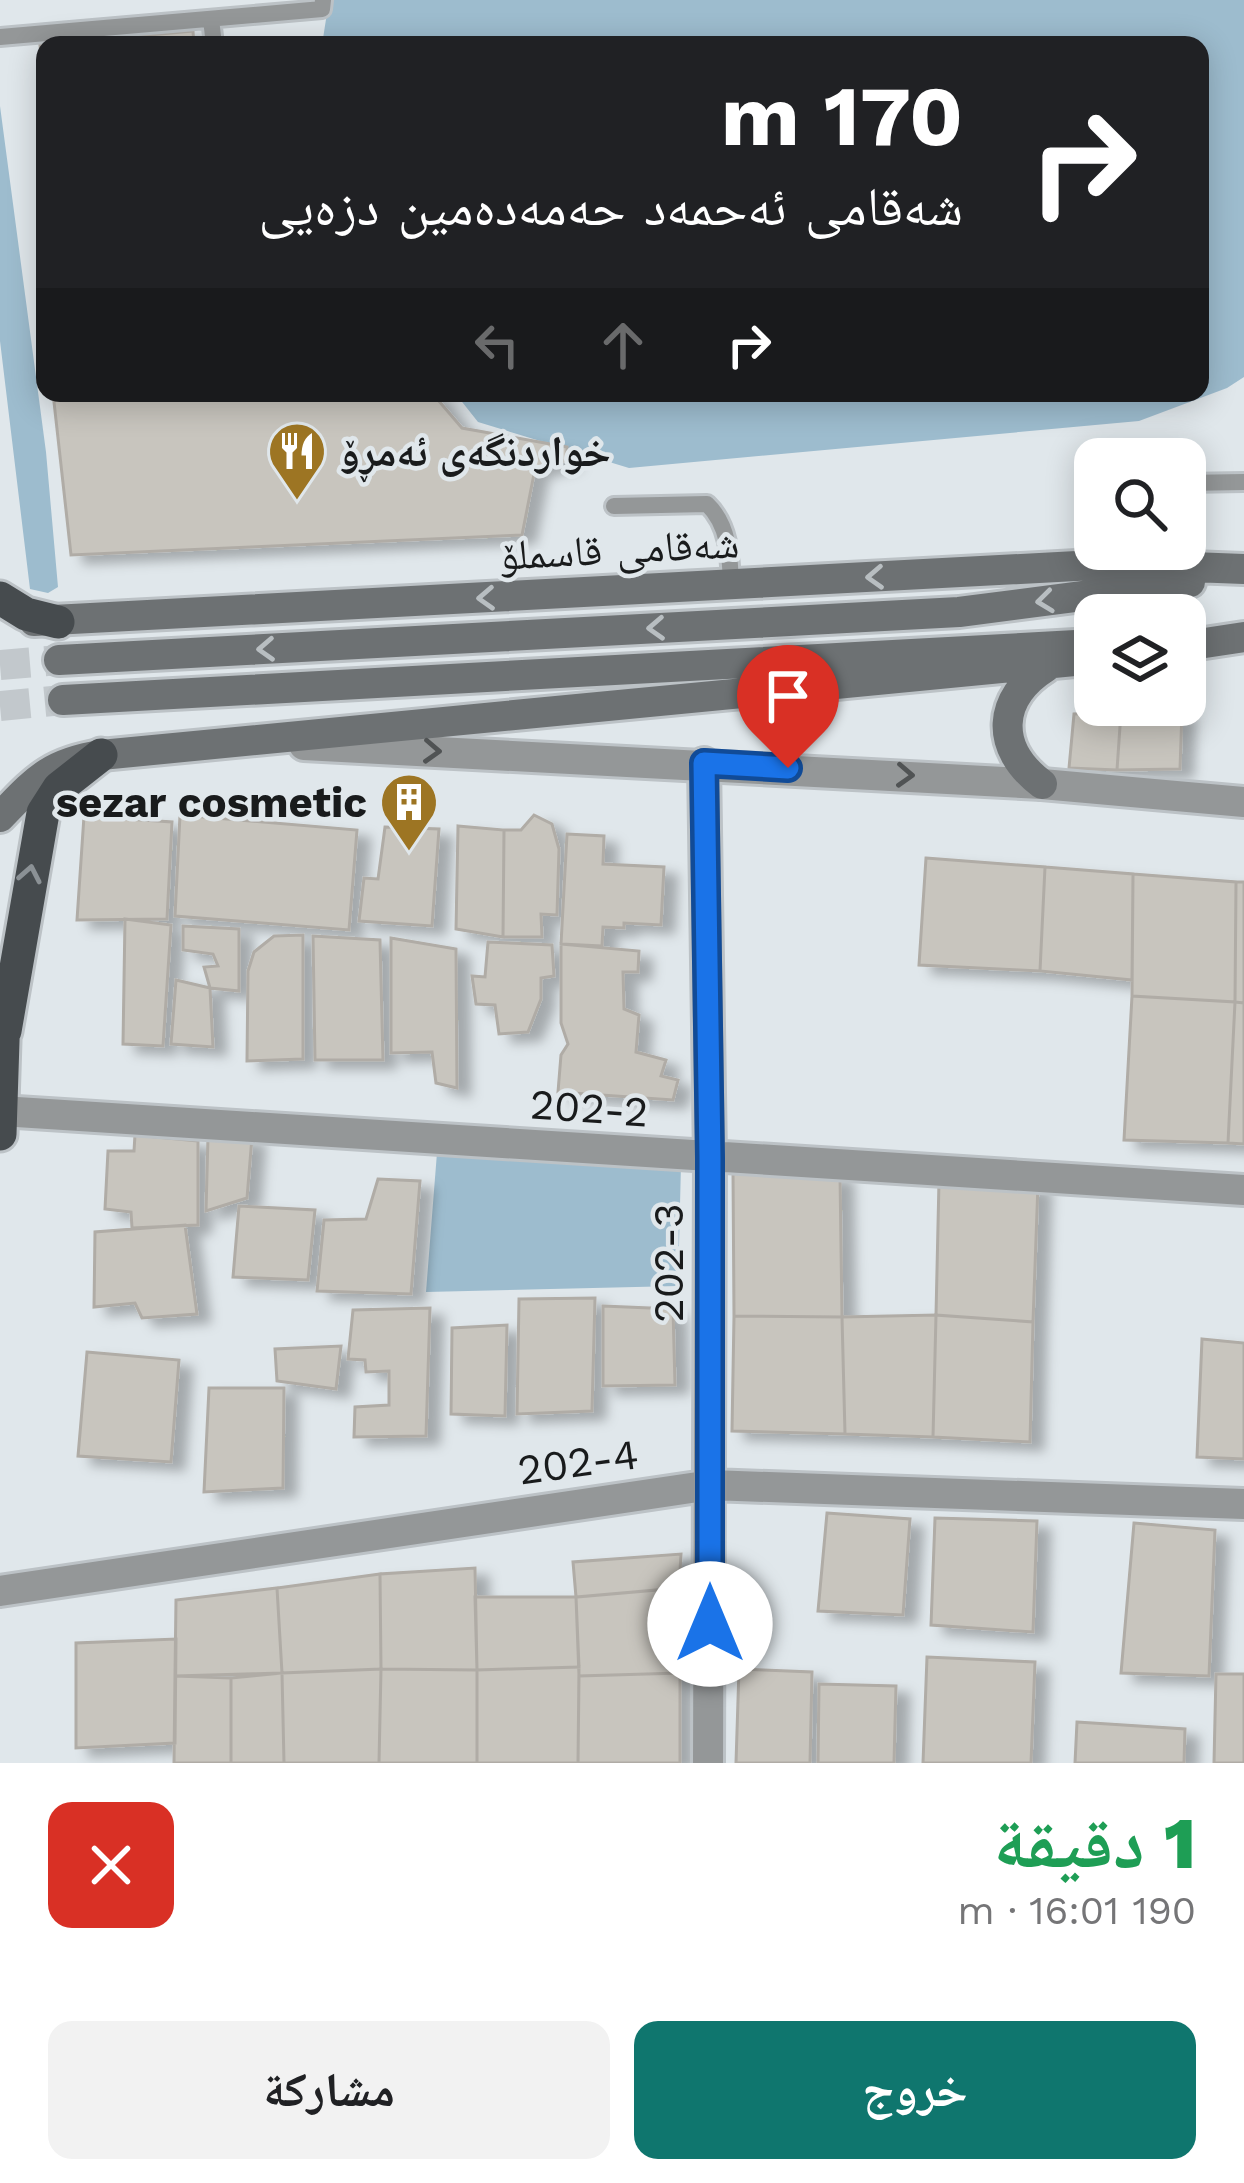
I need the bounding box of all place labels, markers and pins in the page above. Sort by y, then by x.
restaurant icon: خواردنگەی ئەمڕۆ [266,420,328,502]
place label: خواردنگەی ئەمڕۆ [339,427,611,483]
pin [737,645,839,768]
building icon: sezar cosmetic [378,771,440,853]
place label: sezar cosmetic [56,778,367,827]

